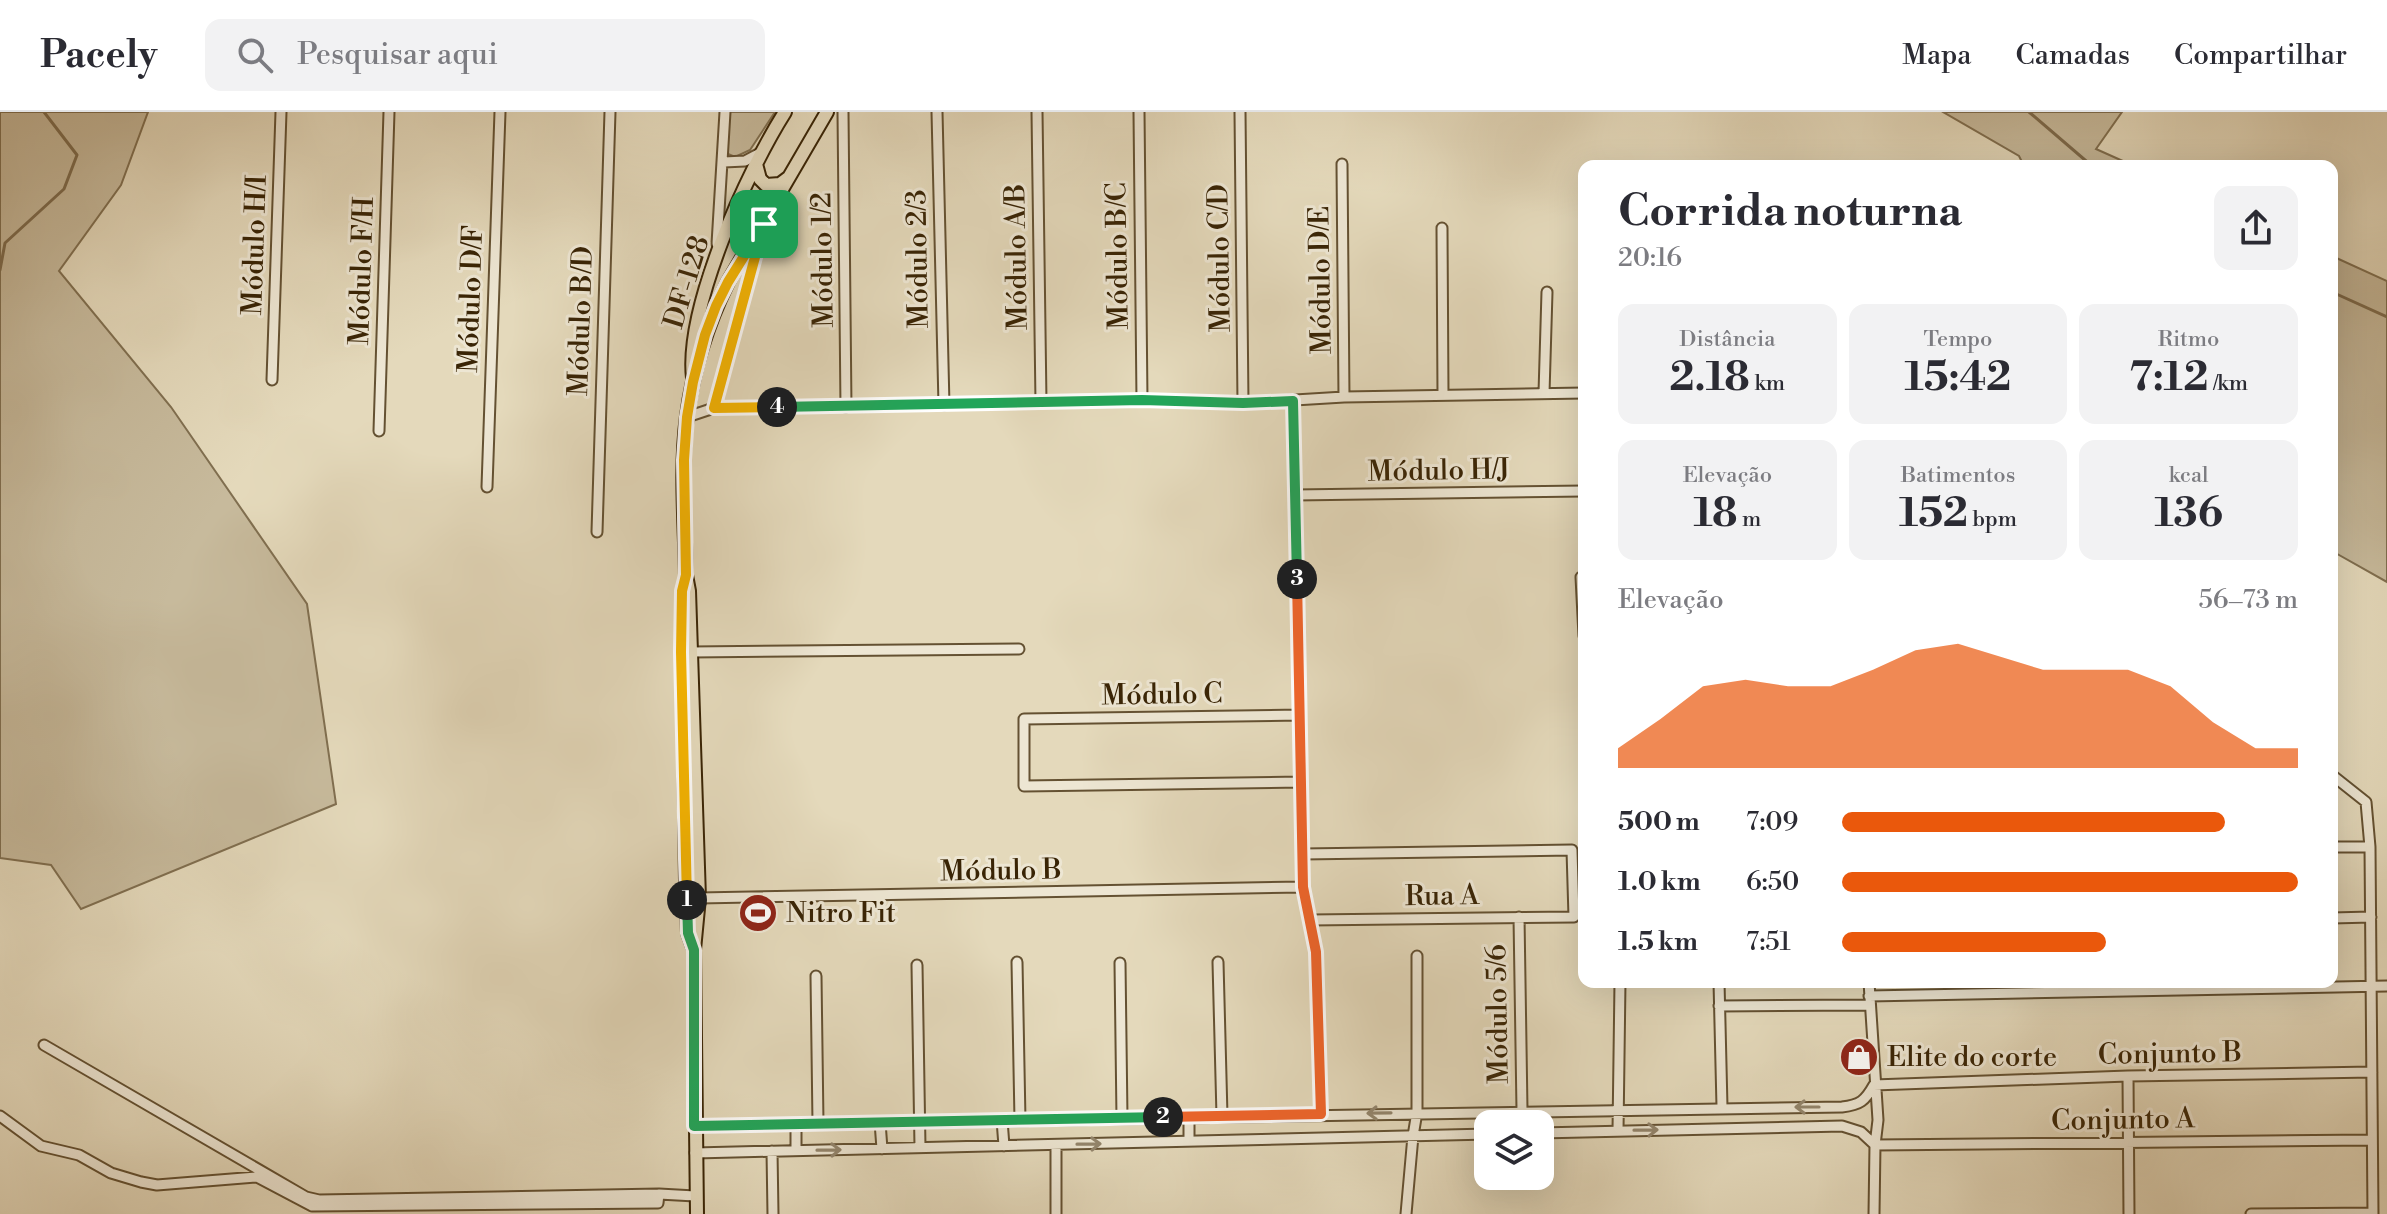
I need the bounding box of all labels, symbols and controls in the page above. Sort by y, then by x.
search box [205,19,765,91]
text: Pacely [40,32,157,79]
icon: search [233,33,277,77]
text: Pesquisar aqui [297,36,498,74]
text: Mapa [1902,38,1972,73]
text: Camadas [2016,38,2130,73]
text: Compartilhar [2174,38,2347,73]
street label: Módulo H/I [235,174,275,316]
street label: Módulo B/C [1099,182,1137,330]
street label: Módulo C/D [1201,183,1239,333]
street label: Módulo A/B [998,184,1036,330]
text: Corrida noturna [1618,184,1962,239]
button: share [2214,186,2298,270]
street label: Módulo 2/3 [899,189,937,329]
pin [730,190,798,258]
street label: Módulo 1/2 [804,192,842,328]
street label: Módulo F/H [342,196,382,346]
icon: arrive [742,202,786,246]
street label: Módulo D/E [1302,205,1340,355]
street label: Módulo D/F [451,225,491,373]
street label: DF-128 [656,231,718,333]
text: 20:16 [1618,242,1682,274]
street label: Módulo B/D [561,245,601,397]
text: Distância [1679,326,1775,353]
text: Tempo [1924,326,1992,353]
text: Ritmo [2158,326,2219,353]
text: 2.18 [1670,353,1750,403]
text: 15:42 [1905,353,2011,403]
text: 7:12 [2129,353,2209,403]
text: km [1750,370,1785,397]
text: /km [2209,370,2248,397]
pin: 4 [757,387,797,427]
text: 4 [770,393,784,420]
street label: Módulo H/J [1367,452,1511,490]
text: Elevação [1683,462,1772,489]
text: Batimentos [1901,462,2015,489]
text: kcal [2169,462,2209,489]
text: 18 [1693,489,1737,539]
text: 152 [1899,489,1968,539]
text: 136 [2154,489,2223,539]
text: m [1737,506,1761,533]
text: bpm [1968,506,2017,533]
pin: 3 [1277,559,1317,599]
text: 3 [1290,565,1304,592]
text: Elevação [1618,584,1724,616]
text: 56–73 m [2199,584,2298,616]
street label: Módulo C [1101,676,1223,714]
text: 500 m [1618,806,1700,838]
text: 7:09 [1746,806,1798,838]
street label: Módulo B [940,852,1062,890]
text: 1.0 km [1618,866,1701,898]
text: 6:50 [1746,866,1799,898]
street label: Rua A [1404,878,1480,914]
pin: 1 [667,880,707,920]
text: 1 [682,886,692,913]
sports icon: Nitro Fit [737,892,779,934]
place label: Nitro Fit [786,896,896,931]
text: 1.5 km [1618,926,1698,958]
text: 7:51 [1746,926,1791,958]
street label: Módulo 5/6 [1479,944,1517,1084]
street label: Conjunto B [2098,1035,2242,1073]
shop icon: Elite do corte [1838,1036,1880,1078]
place label: Elite do corte [1887,1040,2057,1075]
pin: 2 [1143,1097,1183,1137]
one-way arrow [1794,1099,1821,1115]
street label: Conjunto A [2051,1101,2196,1139]
text: 2 [1156,1103,1170,1130]
one-way arrow [1366,1105,1393,1121]
map controls [1474,1110,1554,1190]
button: layers [1474,1110,1554,1190]
one-way arrow [1632,1123,1659,1138]
one-way arrow [1075,1136,1102,1152]
one-way arrow [815,1142,842,1157]

